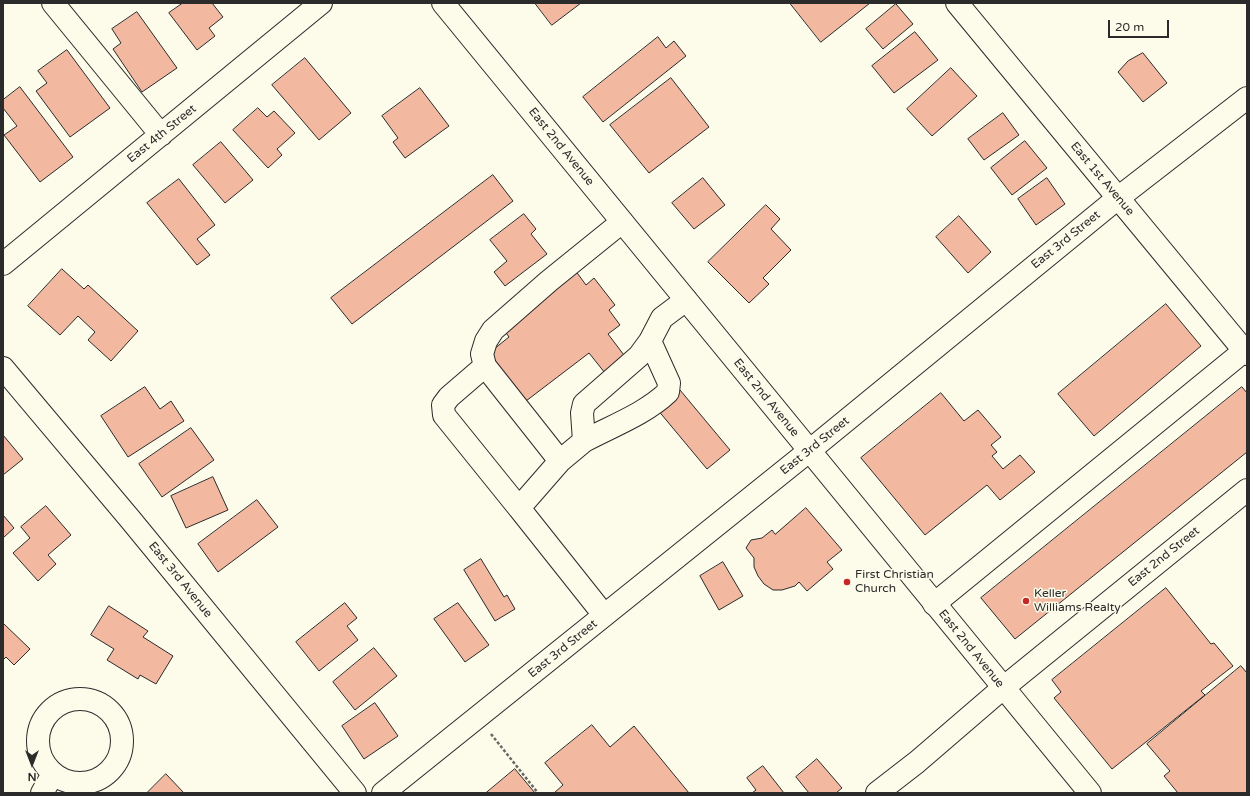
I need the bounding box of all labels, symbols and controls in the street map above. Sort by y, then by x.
scale bar [1110,12,1171,38]
text: 20 m [1115,20,1144,34]
street label: East 4th Street [125,102,199,166]
street label: East 2nd Avenue [525,105,597,189]
street label: East 1st Avenue [1067,139,1137,219]
street label: East 3rd Street [1029,208,1103,272]
street label: East 2nd Avenue [730,356,802,440]
street label: East 3rd Street [778,414,852,478]
street label: East 2nd Street [1125,524,1203,590]
street label: East 3rd Avenue [145,539,215,621]
place label: First Christian Church [855,568,934,596]
marker: First Christian Church [842,577,852,587]
place label: Keller Williams Realty [1034,587,1121,615]
marker: Keller Williams Realty [1021,596,1031,606]
street label: East 2nd Avenue [935,607,1007,691]
street label: East 3rd Street [526,617,600,681]
north arrow [12,744,52,784]
text: N [28,770,36,783]

